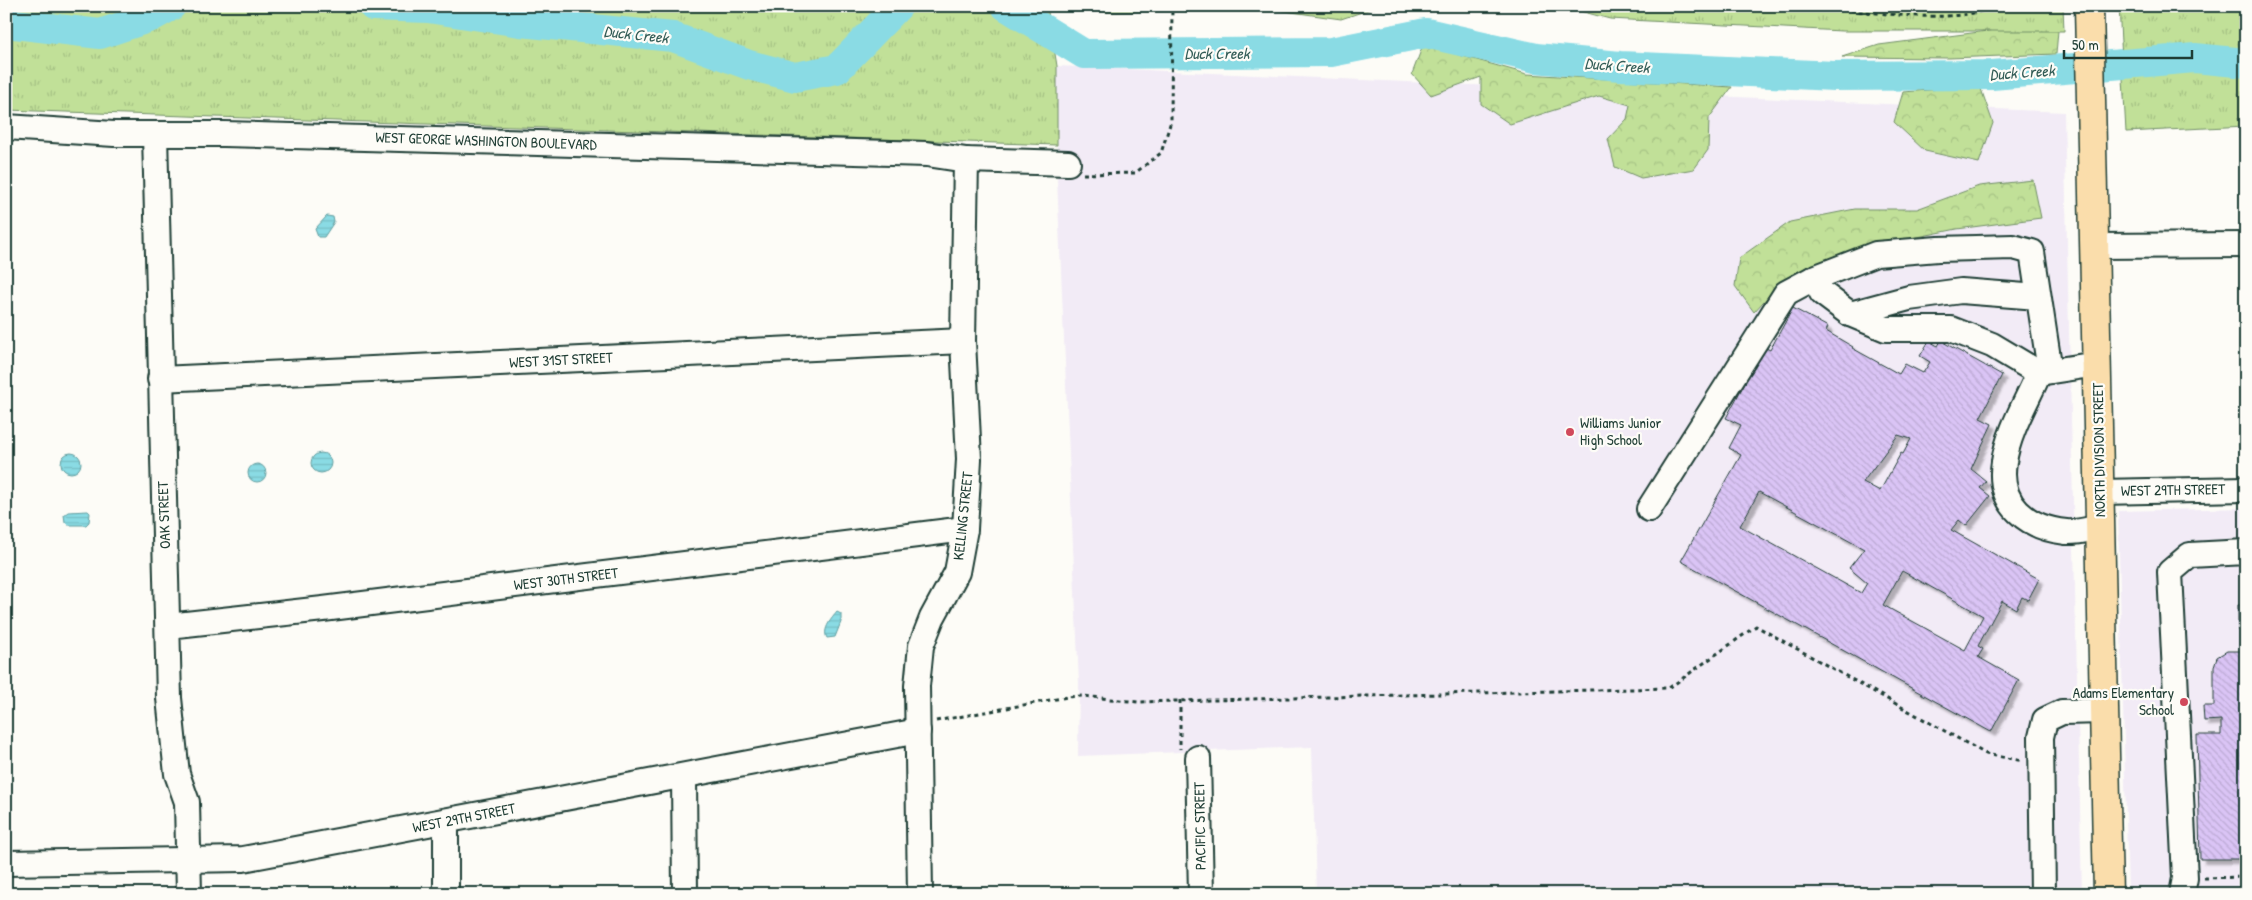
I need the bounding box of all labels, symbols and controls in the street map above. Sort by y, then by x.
water label: Duck Creek [603,20,671,48]
scale bar [2064,28,2192,60]
text: 50 m [2072,34,2099,55]
water label: Duck Creek [1185,42,1251,64]
water label: Duck Creek [1584,52,1651,78]
water label: Duck Creek [1989,59,2056,85]
street label: WEST GEORGE WASHINGTON BOULEVARD [375,126,598,155]
street label: WEST 31ST STREET [509,346,614,373]
street label: NORTH DIVISION STREET [2087,382,2110,517]
place label: Williams Junior High School [1580,412,1661,450]
marker: Williams Junior High School [1564,426,1576,438]
street label: KELLING STREET [947,470,978,561]
street label: WEST 29TH STREET [2121,478,2226,501]
street label: OAK STREET [152,480,175,549]
street label: WEST 30TH STREET [512,562,620,595]
place label: Adams Elementary School [2073,682,2174,720]
marker: Adams Elementary School [2178,696,2190,708]
street label: PACIFIC STREET [1188,781,1211,870]
street label: WEST 29TH STREET [411,797,518,838]

